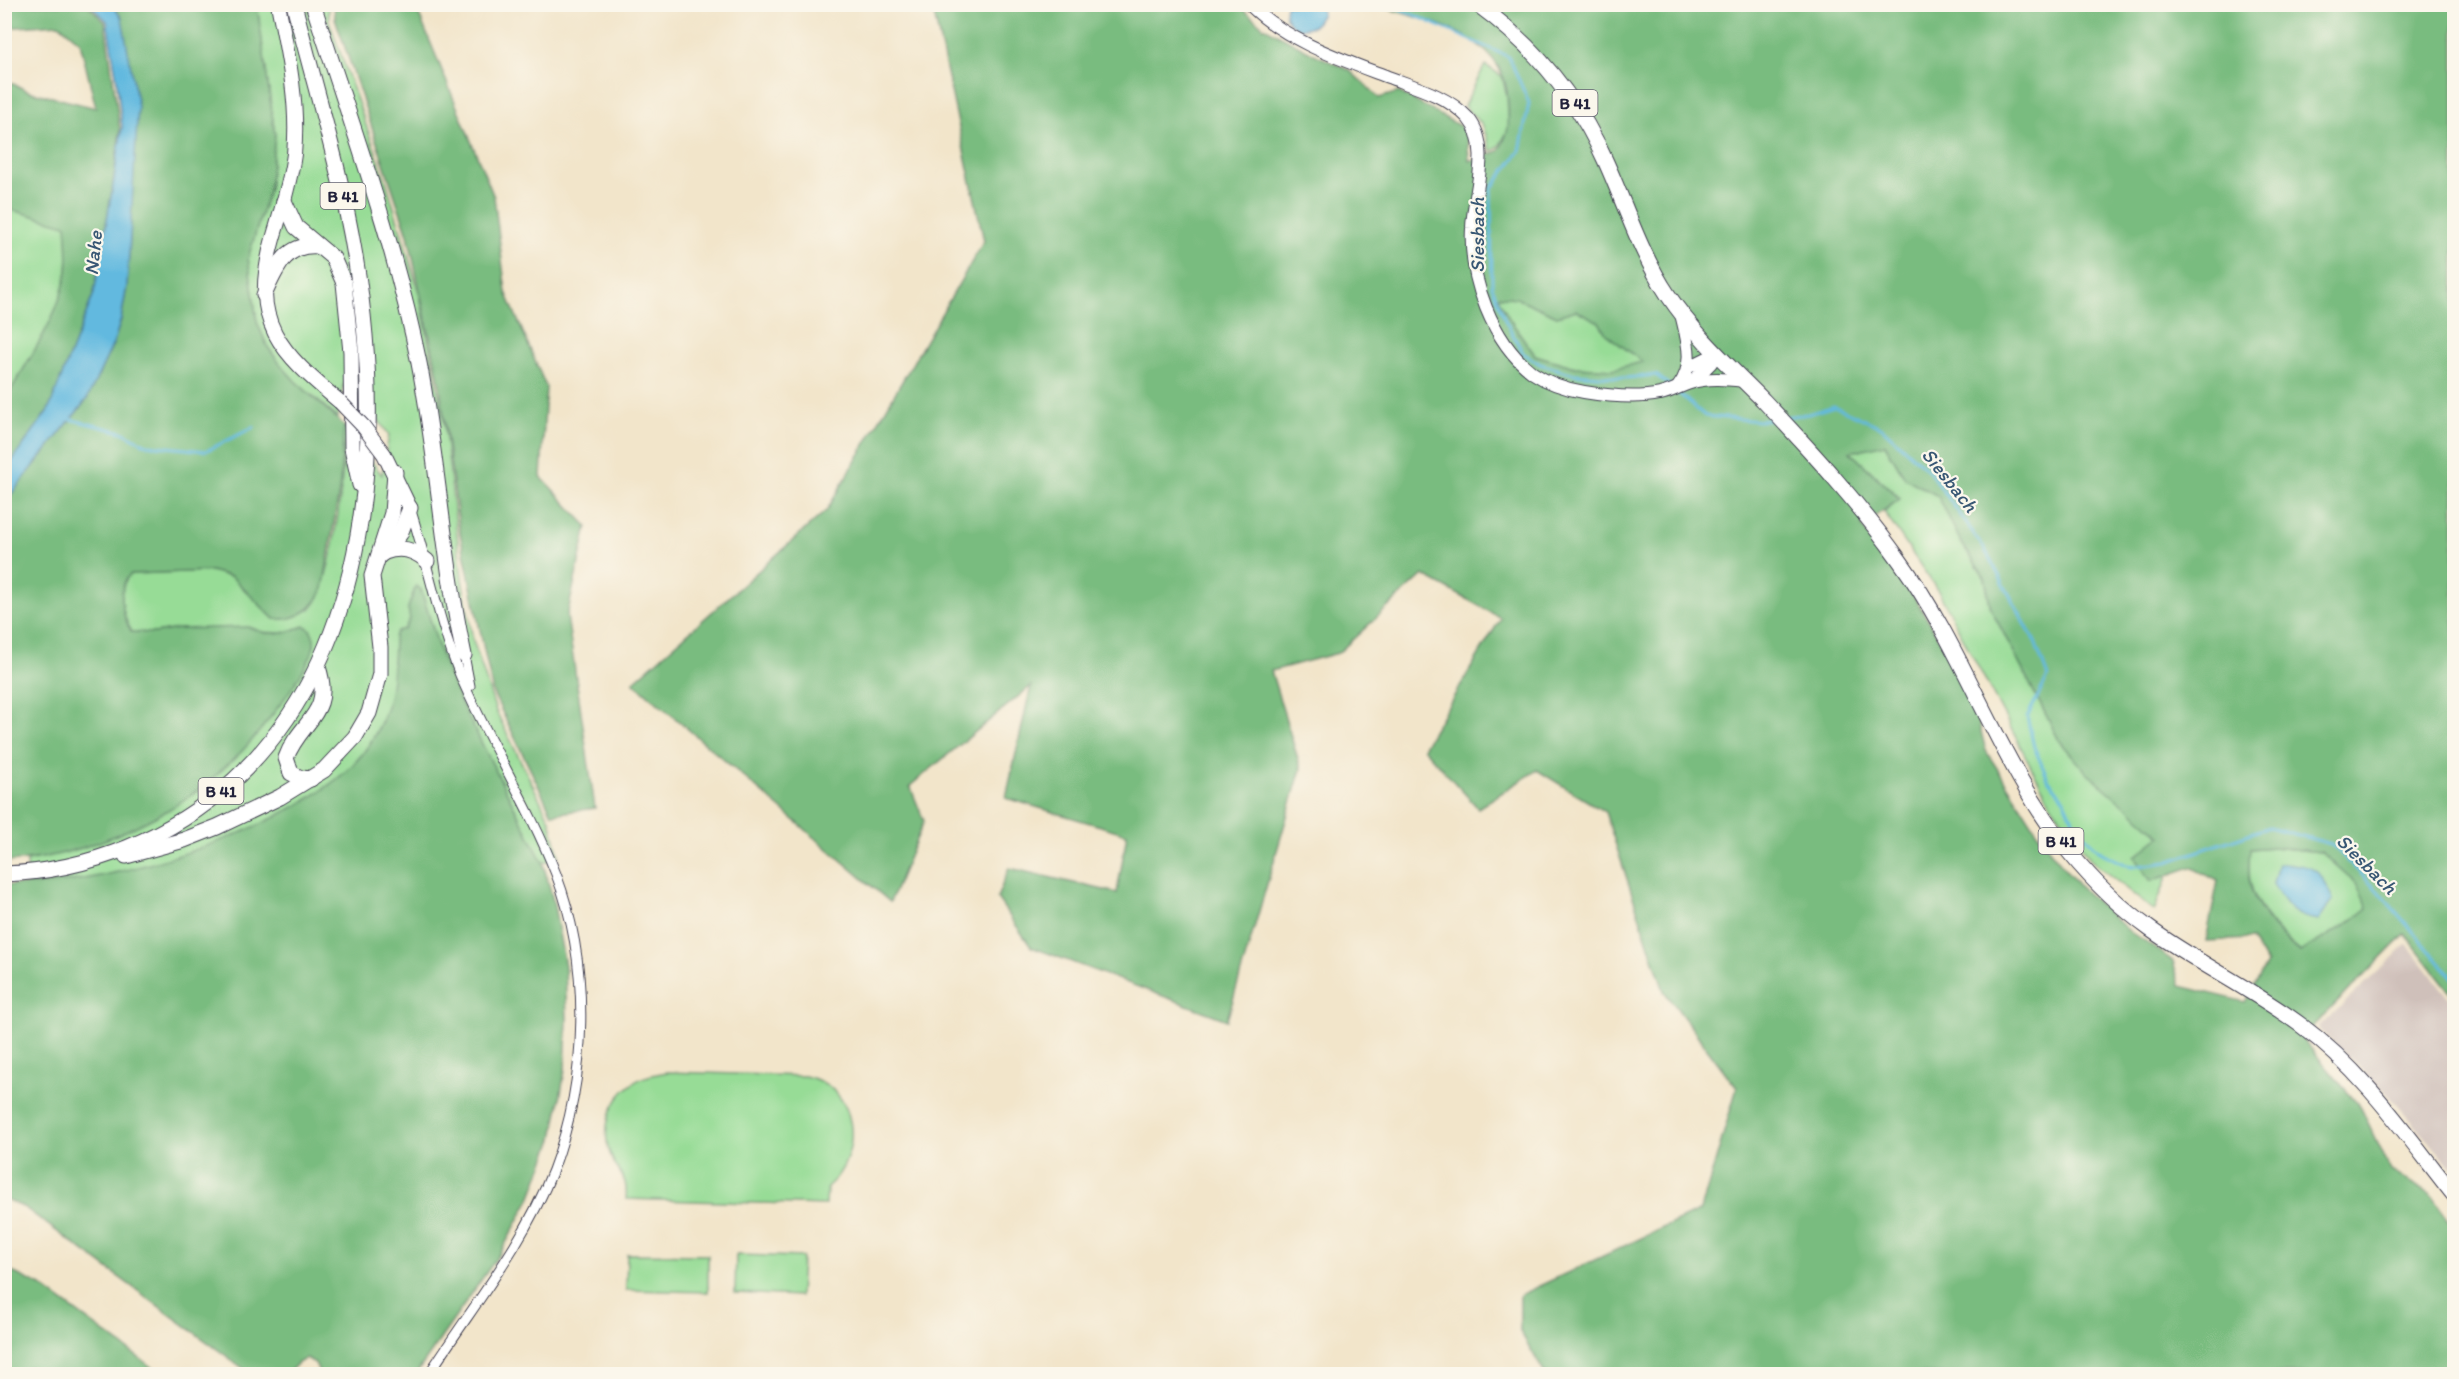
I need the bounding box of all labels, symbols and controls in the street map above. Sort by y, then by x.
road number: B 41 [1552,90,1598,116]
road number: B 41 [320,183,366,209]
water label: Siesbach [1465,197,1489,273]
water label: Nahe [79,228,107,276]
water label: Siesbach [1917,443,1983,517]
road number: B 41 [198,778,244,804]
road number: B 41 [2038,828,2084,854]
water label: Siesbach [2332,829,2402,899]

